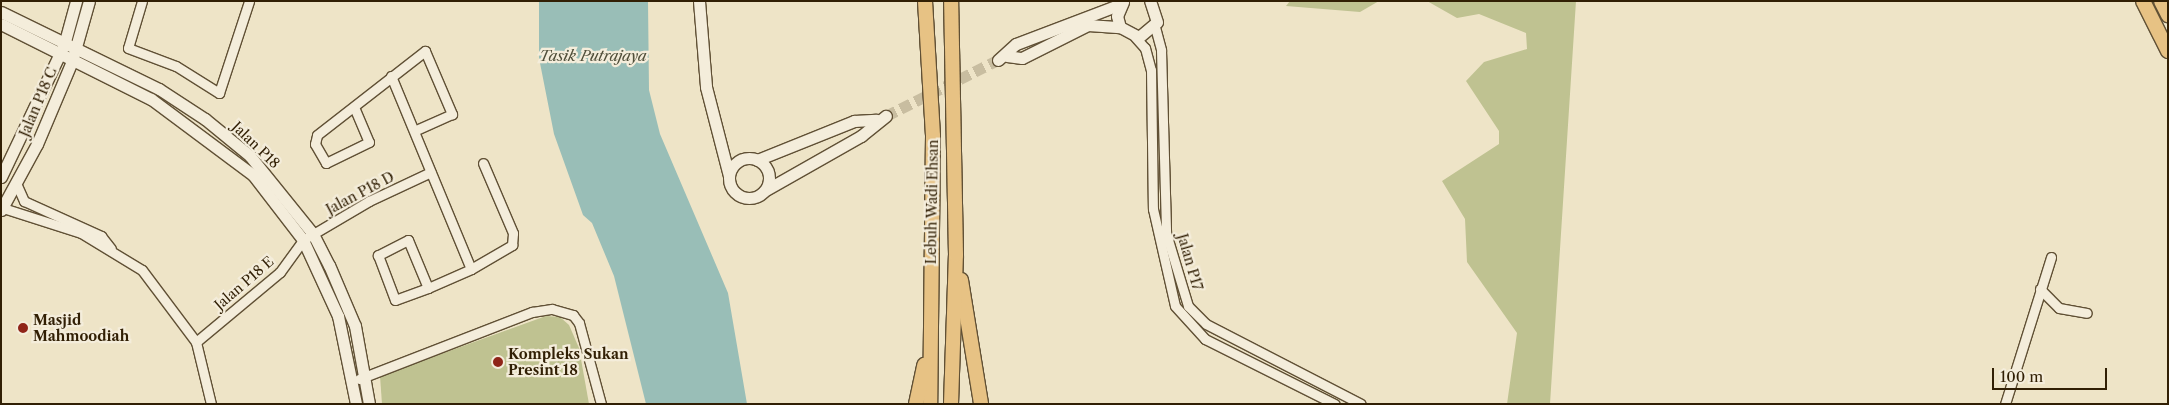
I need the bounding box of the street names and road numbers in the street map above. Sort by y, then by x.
street label: Jalan P18 C [16,65,60,139]
street label: Jalan P18 [229,118,283,172]
street label: Lebuh Wadi Ehsan [923,139,941,265]
street label: Jalan P18 D [323,168,397,218]
street label: Jalan P17 [1174,232,1206,292]
street label: Jalan P18 E [211,253,277,313]

